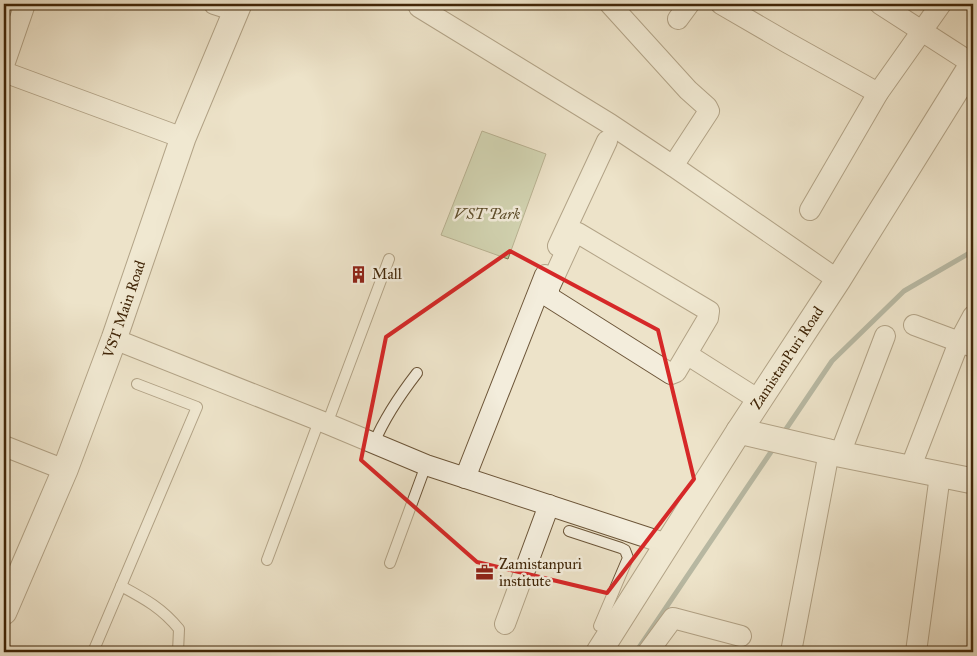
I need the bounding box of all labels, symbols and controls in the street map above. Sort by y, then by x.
park label: VST Park [454,205,520,223]
street label: VST Main Road [98,258,149,361]
building icon: Mall [348,264,368,284]
place label: Mall [372,265,403,283]
street label: ZamistanPuri Road [747,303,827,413]
place label: Zamistanpuri institute [499,555,582,590]
office icon: Zamistanpuri institute [475,563,495,583]

